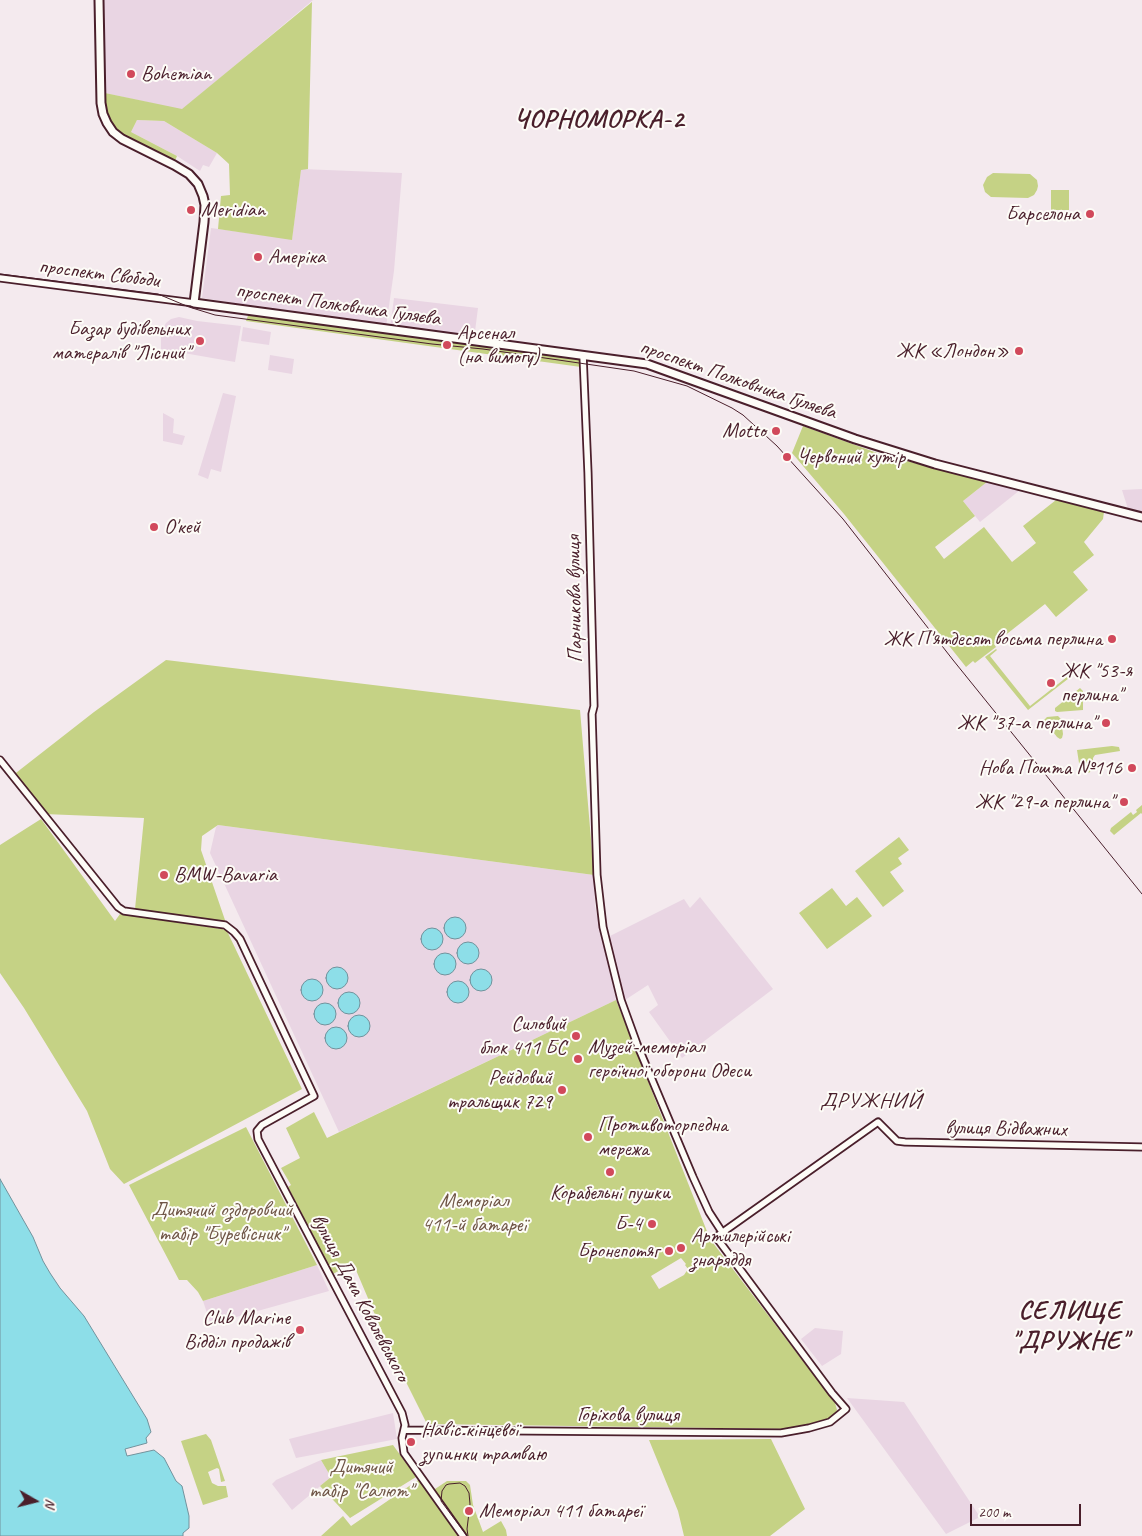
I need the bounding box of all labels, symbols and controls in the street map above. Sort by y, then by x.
place label: Bohemian [141,61,211,87]
marker: Bohemian [125,68,137,80]
district label: ЧОРНОМОРКА-2 [507,104,691,136]
place label: Meridian [201,197,265,223]
place label: Барселона [1006,201,1080,227]
marker: Meridian [185,204,197,216]
marker: Барселона [1084,208,1096,220]
place label: Амеріка [268,244,325,270]
marker: Амеріка [252,251,264,263]
street label: проспект Свободи [37,254,161,294]
street label: проспект Полковника Гуляєва [234,278,442,332]
place label: Базар будівельних матералів "Лісний" [52,316,190,366]
place label: Арсенал (на вимогу) [457,320,539,370]
marker: Базар будівельних матералів "Лісний" [194,335,206,347]
street label: проспект Полковника Гуляєва [637,335,839,425]
place label: ЖК «Лондон» [896,338,1009,364]
marker: Арсенал (на вимогу) [441,339,453,351]
marker: ЖК «Лондон» [1013,345,1025,357]
place label: Motto [722,418,766,444]
marker: Motto [770,425,782,437]
place label: Червоний хутір [797,444,905,470]
marker: Червоний хутір [781,451,793,463]
place label: О'кей [164,514,200,540]
marker: О'кей [148,521,160,533]
street label: Парникова вулиця [561,535,589,663]
place label: ЖК П'ятдесят восьма перлина [884,626,1102,652]
marker: ЖК П'ятдесят восьма перлина [1106,633,1118,645]
place label: ЖК "53-я перлина" [1061,658,1132,708]
marker: ЖК "53-я перлина" [1045,677,1057,689]
place label: ЖК "37-а перлина" [957,710,1096,736]
marker: ЖК "37-а перлина" [1100,717,1112,729]
place label: Нова Пошта №116 [979,755,1122,781]
marker: Нова Пошта №116 [1126,762,1138,774]
place label: ЖК "29-а перлина" [975,789,1114,815]
marker: ЖК "29-а перлина" [1118,796,1130,808]
place label: BMW-Bavaria [174,862,277,888]
marker: BMW-Bavaria [158,869,170,881]
place label: Силовий блок 411 БС [479,1011,566,1061]
marker: Силовий блок 411 БС [570,1030,582,1042]
place label: Музей-меморіал героїчної оборони Одеси [588,1034,751,1084]
marker: Музей-меморіал героїчної оборони Одеси [572,1053,584,1065]
place label: Рейдовий тральщик 729 [447,1065,552,1115]
marker: Рейдовий тральщик 729 [556,1084,568,1096]
district label: ДРУЖНИЙ [818,1088,924,1114]
place label: Противоторпедна мережа [598,1112,728,1162]
street label: вулиця Відважних [945,1115,1067,1143]
marker: Противоторпедна мережа [582,1131,594,1143]
marker: Корабельні пушки [604,1166,616,1178]
place label: Корабельні пушки [550,1180,670,1206]
park label: Меморіал 411-й батареї [422,1188,526,1238]
park label: Дитячий оздоровчий табір "Буревісник" [151,1197,293,1247]
street label: вулиця Дача Ковалевського [305,1210,415,1386]
place label: Б-4 [615,1211,642,1237]
marker: Б-4 [646,1218,658,1230]
place label: Артилерійські знаряддя [691,1223,790,1273]
place label: Бронепотяг [578,1238,659,1264]
marker: Артилерійські знаряддя [675,1242,687,1254]
marker: Бронепотяг [663,1245,675,1257]
district label: СЕЛИЩЕ "ДРУЖНЕ" [1007,1295,1133,1356]
place label: Club Marine Відділ продажів [184,1305,290,1355]
marker: Club Marine Відділ продажів [294,1324,306,1336]
street label: Горіхова вулиця [577,1402,679,1428]
place label: Навіс кінцевої зупинки трамваю [421,1417,546,1467]
marker: Навіс кінцевої зупинки трамваю [405,1436,417,1448]
park label: Дитячий табір "Салют" [309,1454,413,1504]
north arrow [10,1476,60,1526]
scale bar [972,1494,1083,1526]
text: N [41,1498,59,1509]
place label: Меморіал 411 батареї [479,1498,643,1524]
text: 200 m [978,1503,1010,1522]
marker: Меморіал 411 батареї [463,1505,475,1517]

